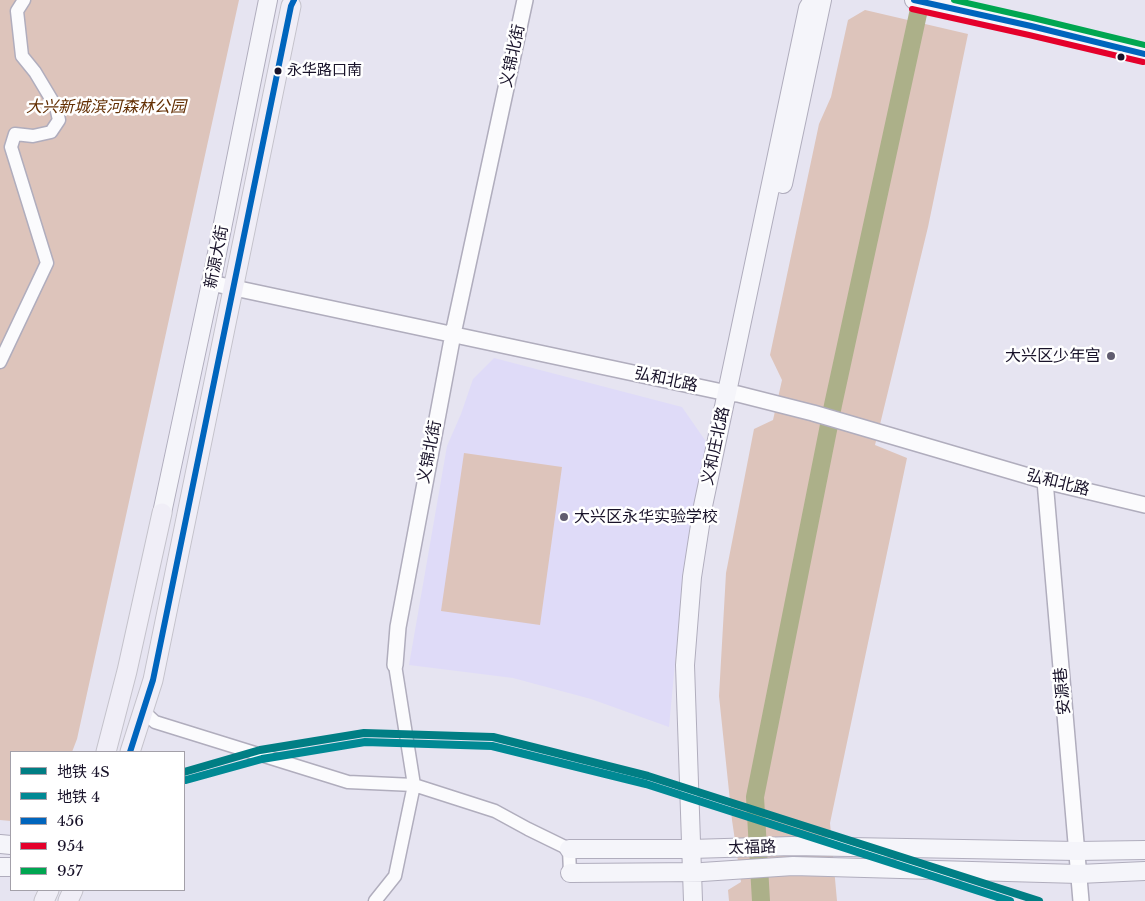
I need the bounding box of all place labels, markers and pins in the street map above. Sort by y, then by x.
unlabelled marker [1116,52,1126,62]
place label: 永华路口南 [287,62,362,80]
marker: 永华路口南 [273,66,283,76]
place label: 大兴区少年宫 [1005,346,1101,366]
marker: 大兴区少年宫 [1105,350,1117,362]
place label: 大兴区永华实验学校 [574,507,718,527]
marker: 大兴区永华实验学校 [558,511,570,523]

